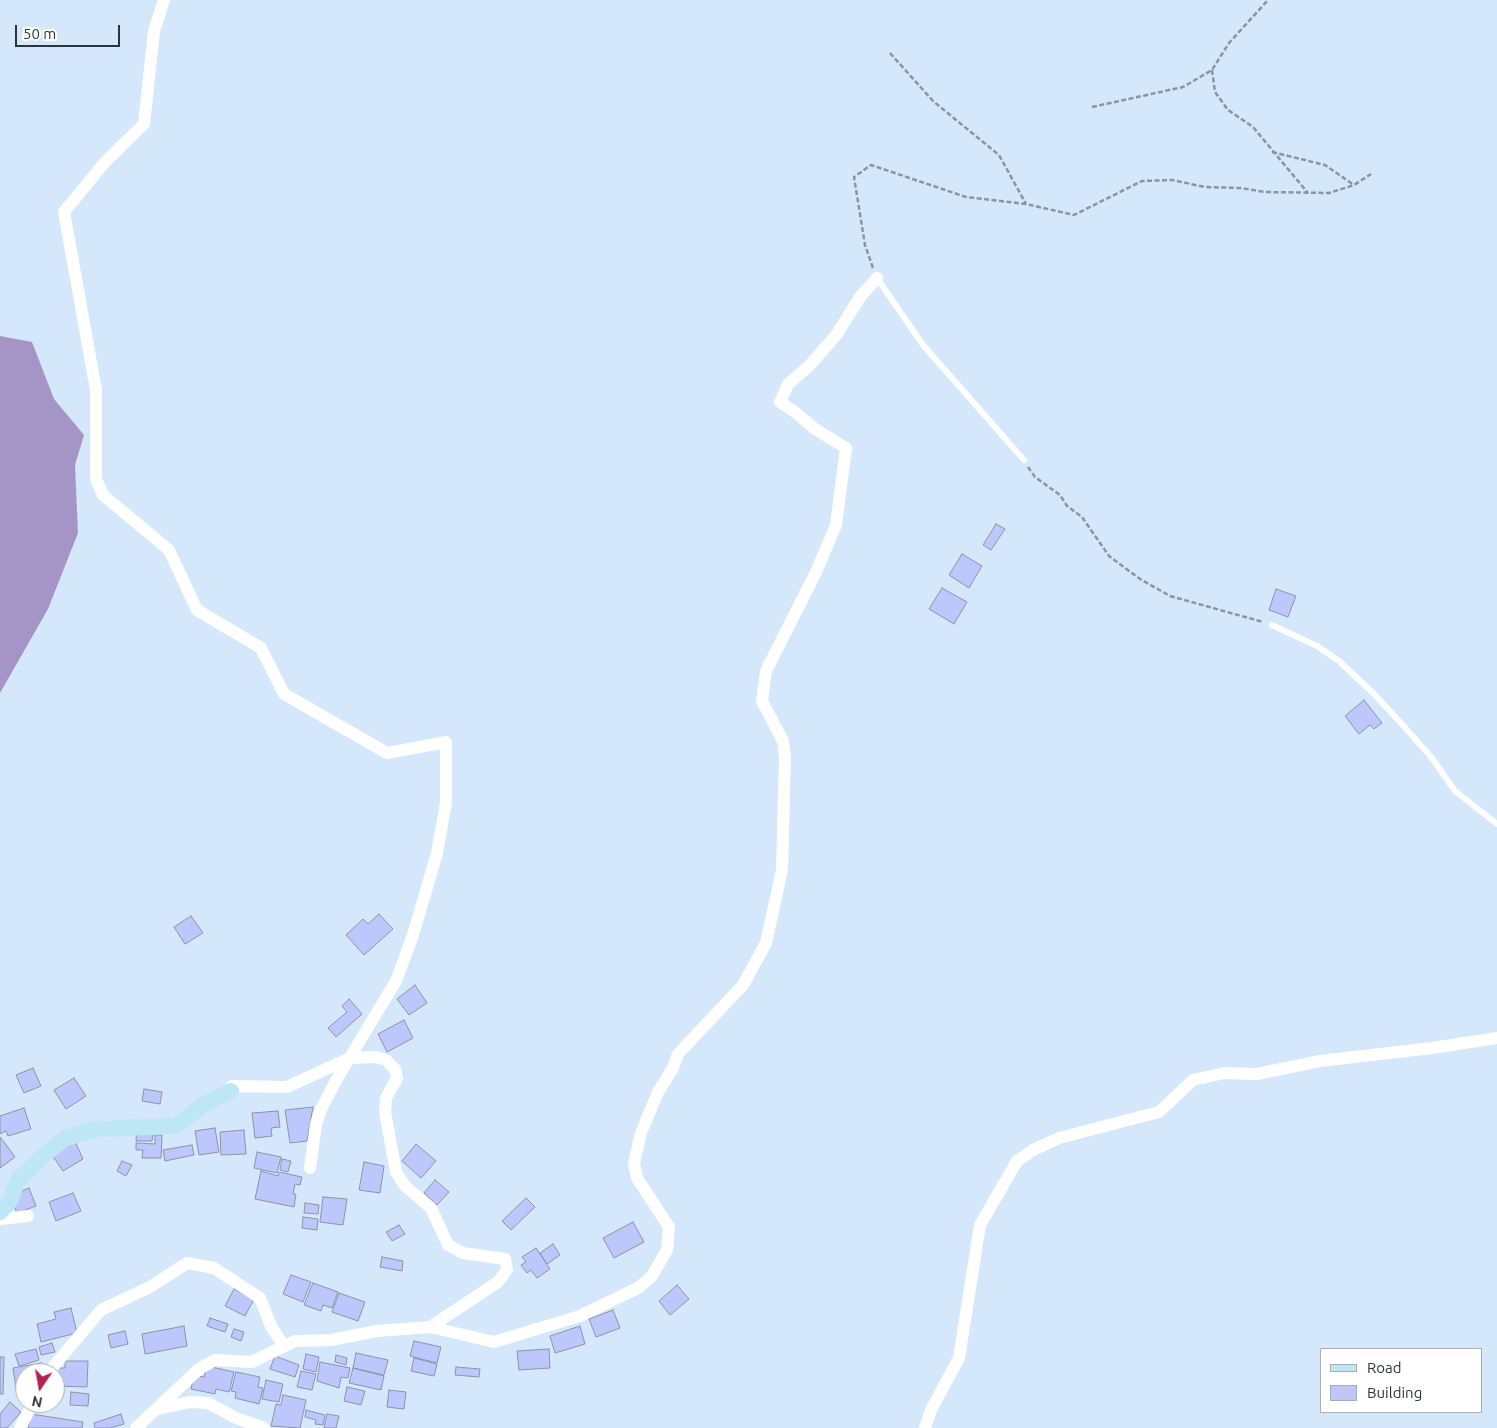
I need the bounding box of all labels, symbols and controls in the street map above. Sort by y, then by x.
scale bar [18,15,122,47]
text: 50 m [23,25,56,42]
legend [1320,1348,1482,1413]
text: Road [1367,1359,1402,1376]
north arrow [15,1363,65,1413]
text: Building [1367,1384,1422,1401]
text: N [30,1393,44,1411]

